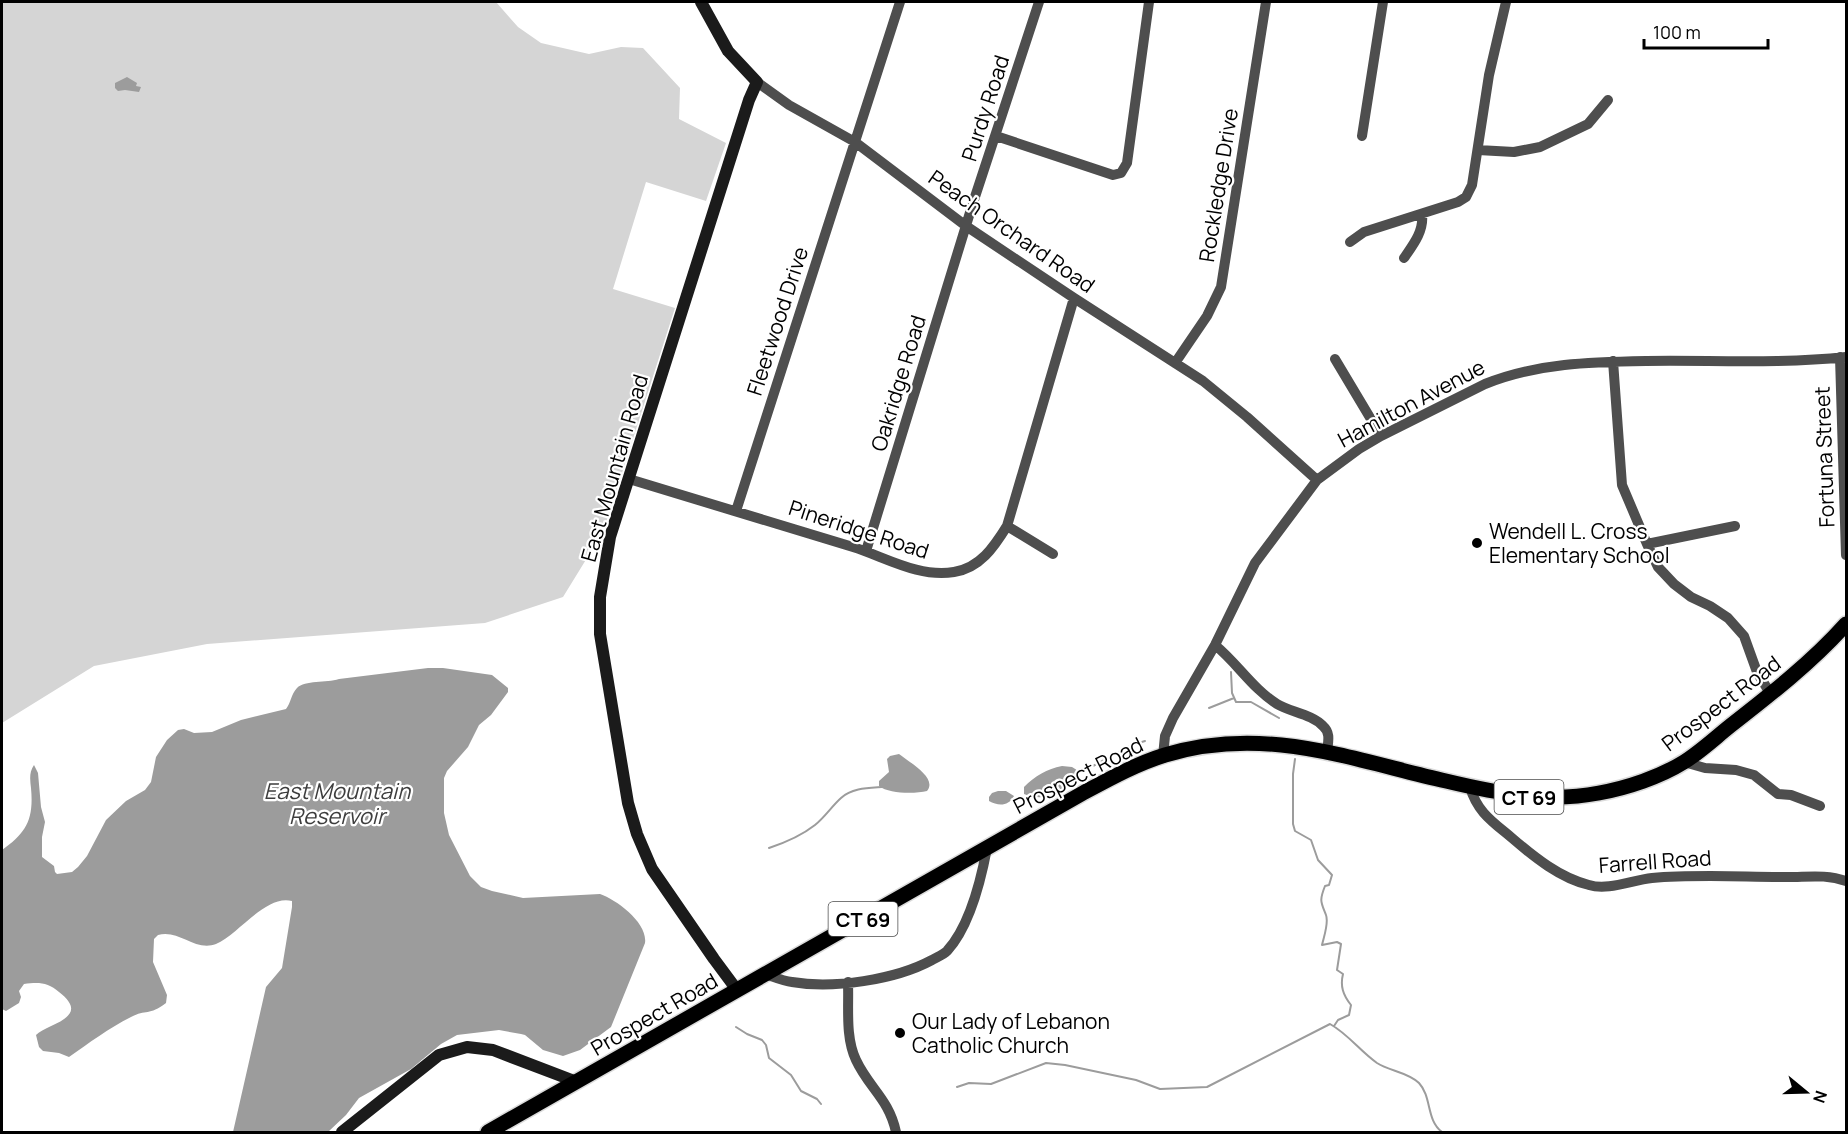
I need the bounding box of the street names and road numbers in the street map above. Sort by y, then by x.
street label: Purdy Road [955,51,1015,165]
street label: Rockledge Drive [1192,106,1244,264]
street label: Peach Orchard Road [923,163,1101,299]
street label: Fleetwood Drive [740,243,814,399]
street label: Oakridge Road [864,312,932,454]
street label: Hamilton Avenue [1333,352,1489,454]
street label: East Mountain Road [574,371,654,565]
street label: Fortuna Street [1808,386,1840,528]
street label: Pineridge Road [785,493,933,565]
street label: Prospect Road [1656,649,1786,757]
street label: Prospect Road [1008,730,1148,820]
road number: CT 69 [1494,780,1564,814]
street label: Farrell Road [1598,843,1712,879]
road number: CT 69 [828,902,898,936]
street label: Prospect Road [585,966,723,1062]

